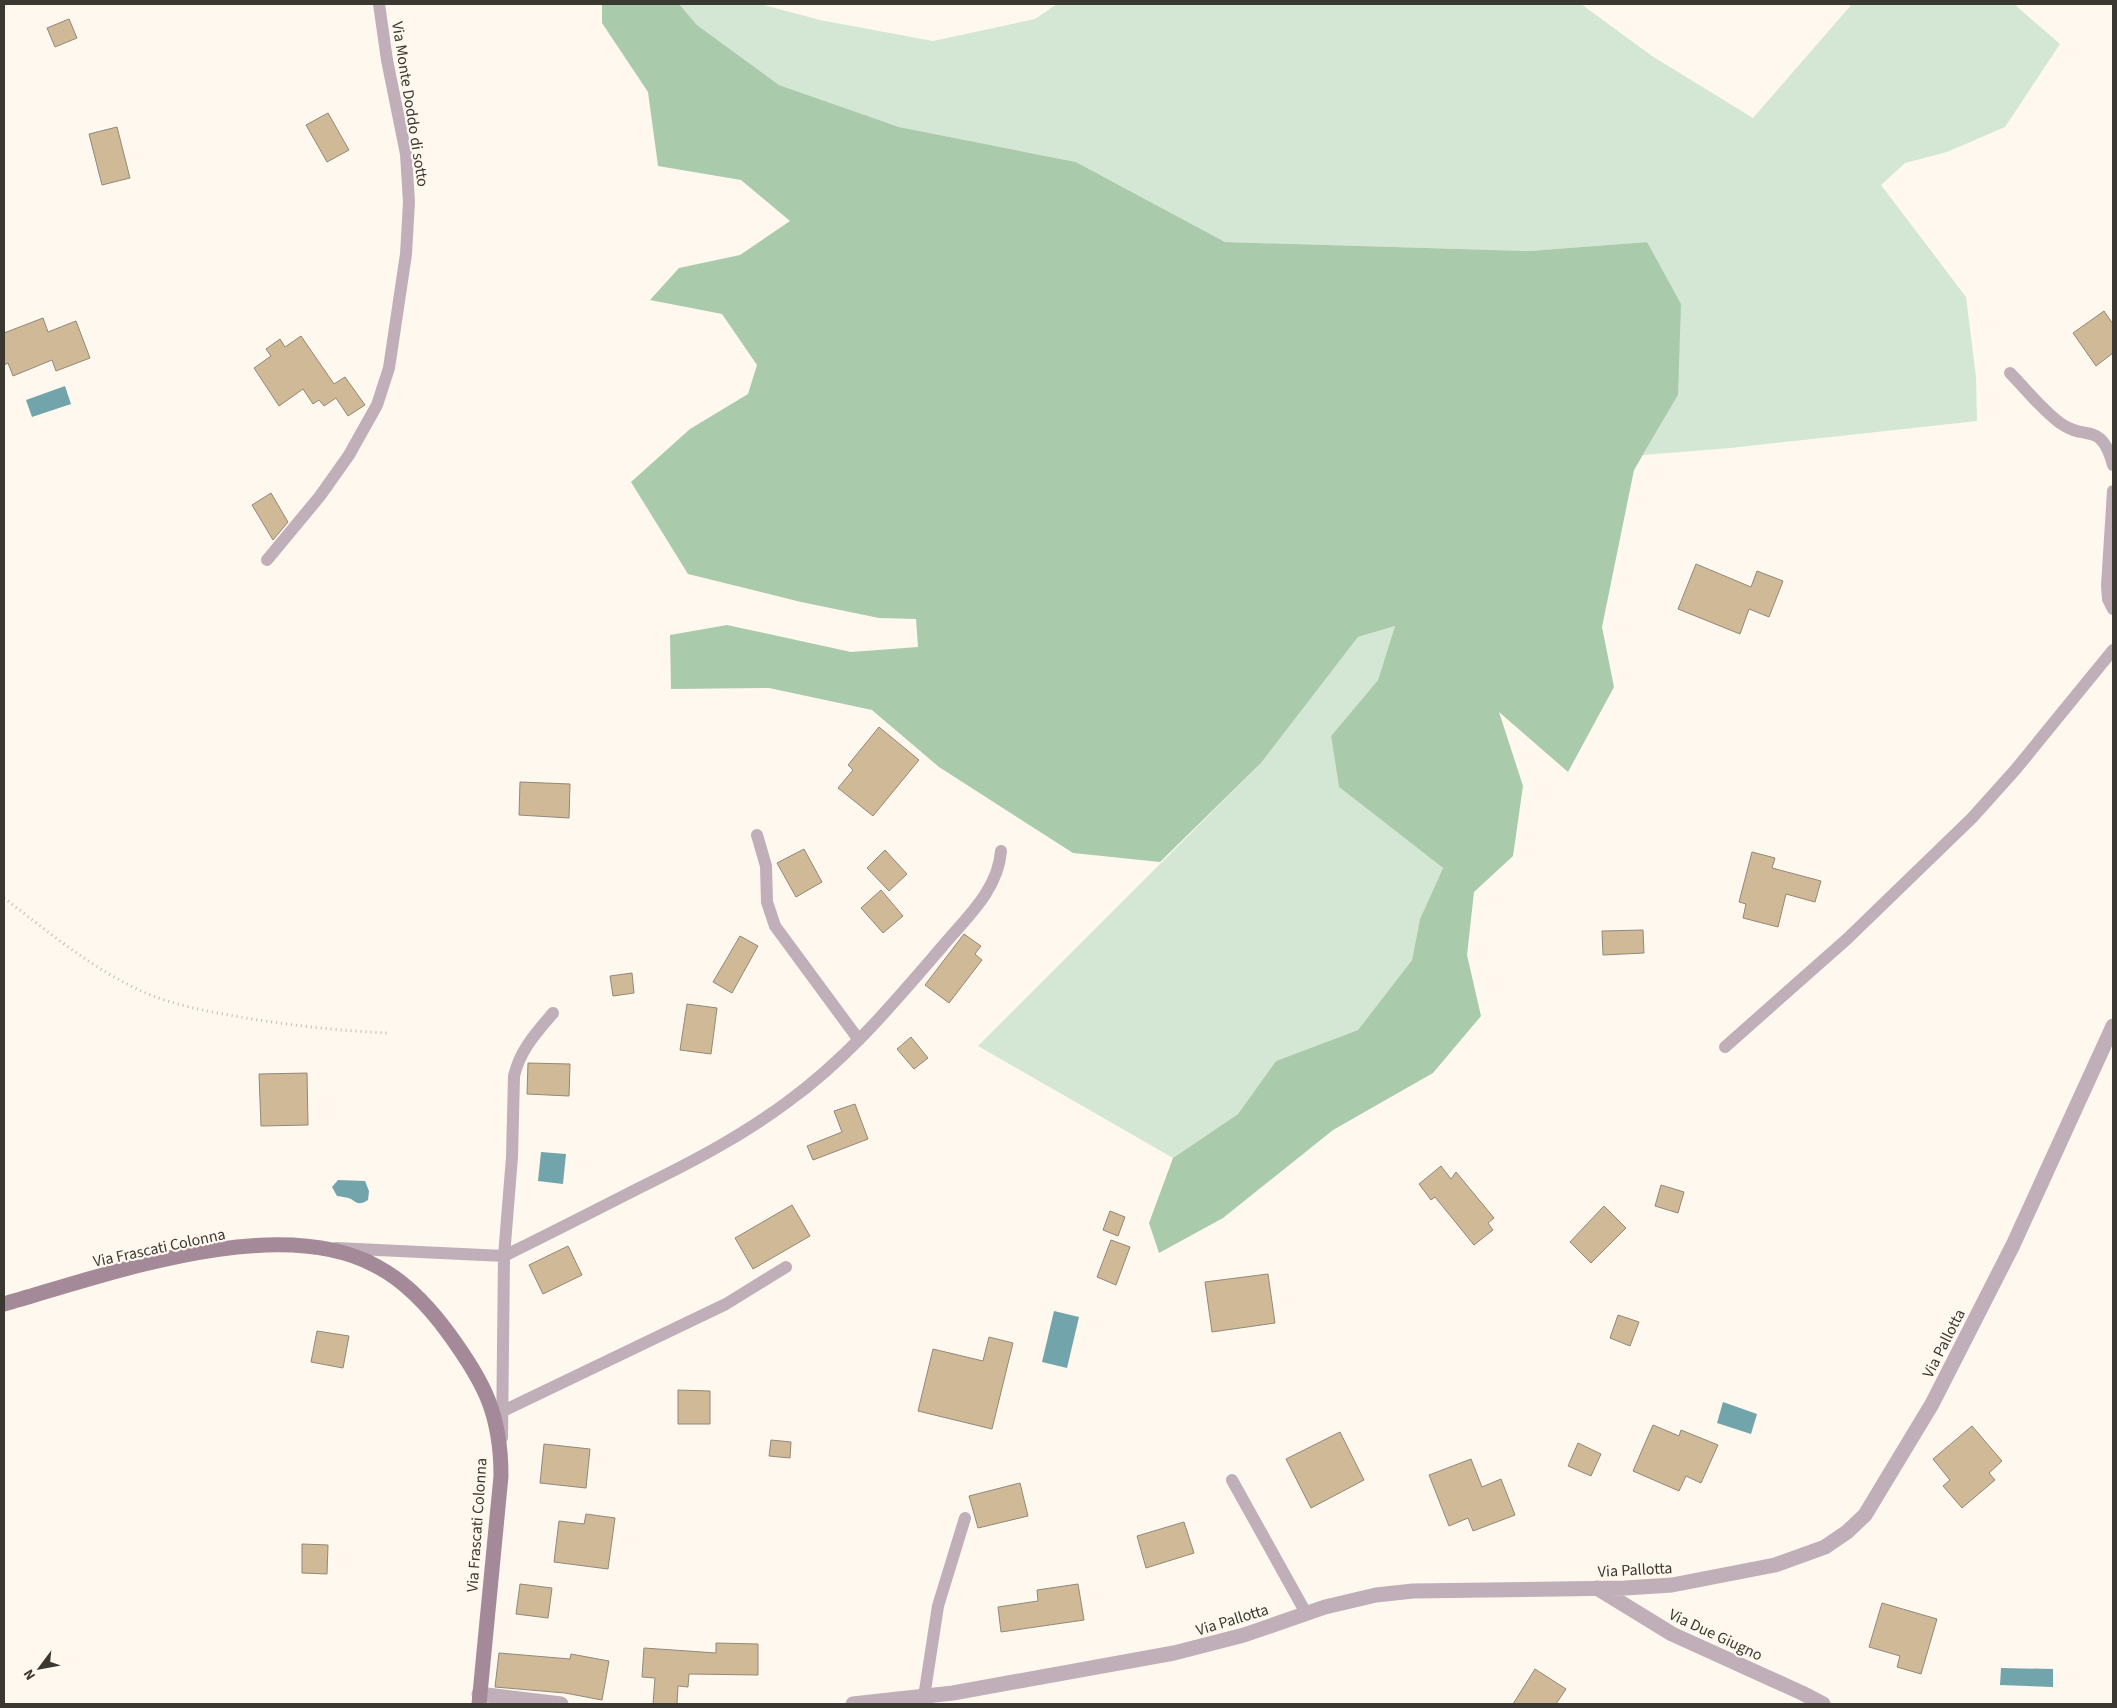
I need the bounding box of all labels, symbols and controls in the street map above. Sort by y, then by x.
street label: Via Monte Doddo di sotto [386,20,434,188]
street label: Via Frascati Colonna [91,1223,227,1273]
street label: Via Pallotta [1917,1305,1971,1382]
street label: Via Frascati Colonna [461,1457,493,1593]
street label: Via Pallotta [1597,1557,1673,1583]
street label: Via Pallotta [1193,1599,1271,1641]
street label: Via Due Giugno [1665,1604,1766,1666]
north arrow [15,1643,65,1693]
text: N [19,1665,41,1684]

